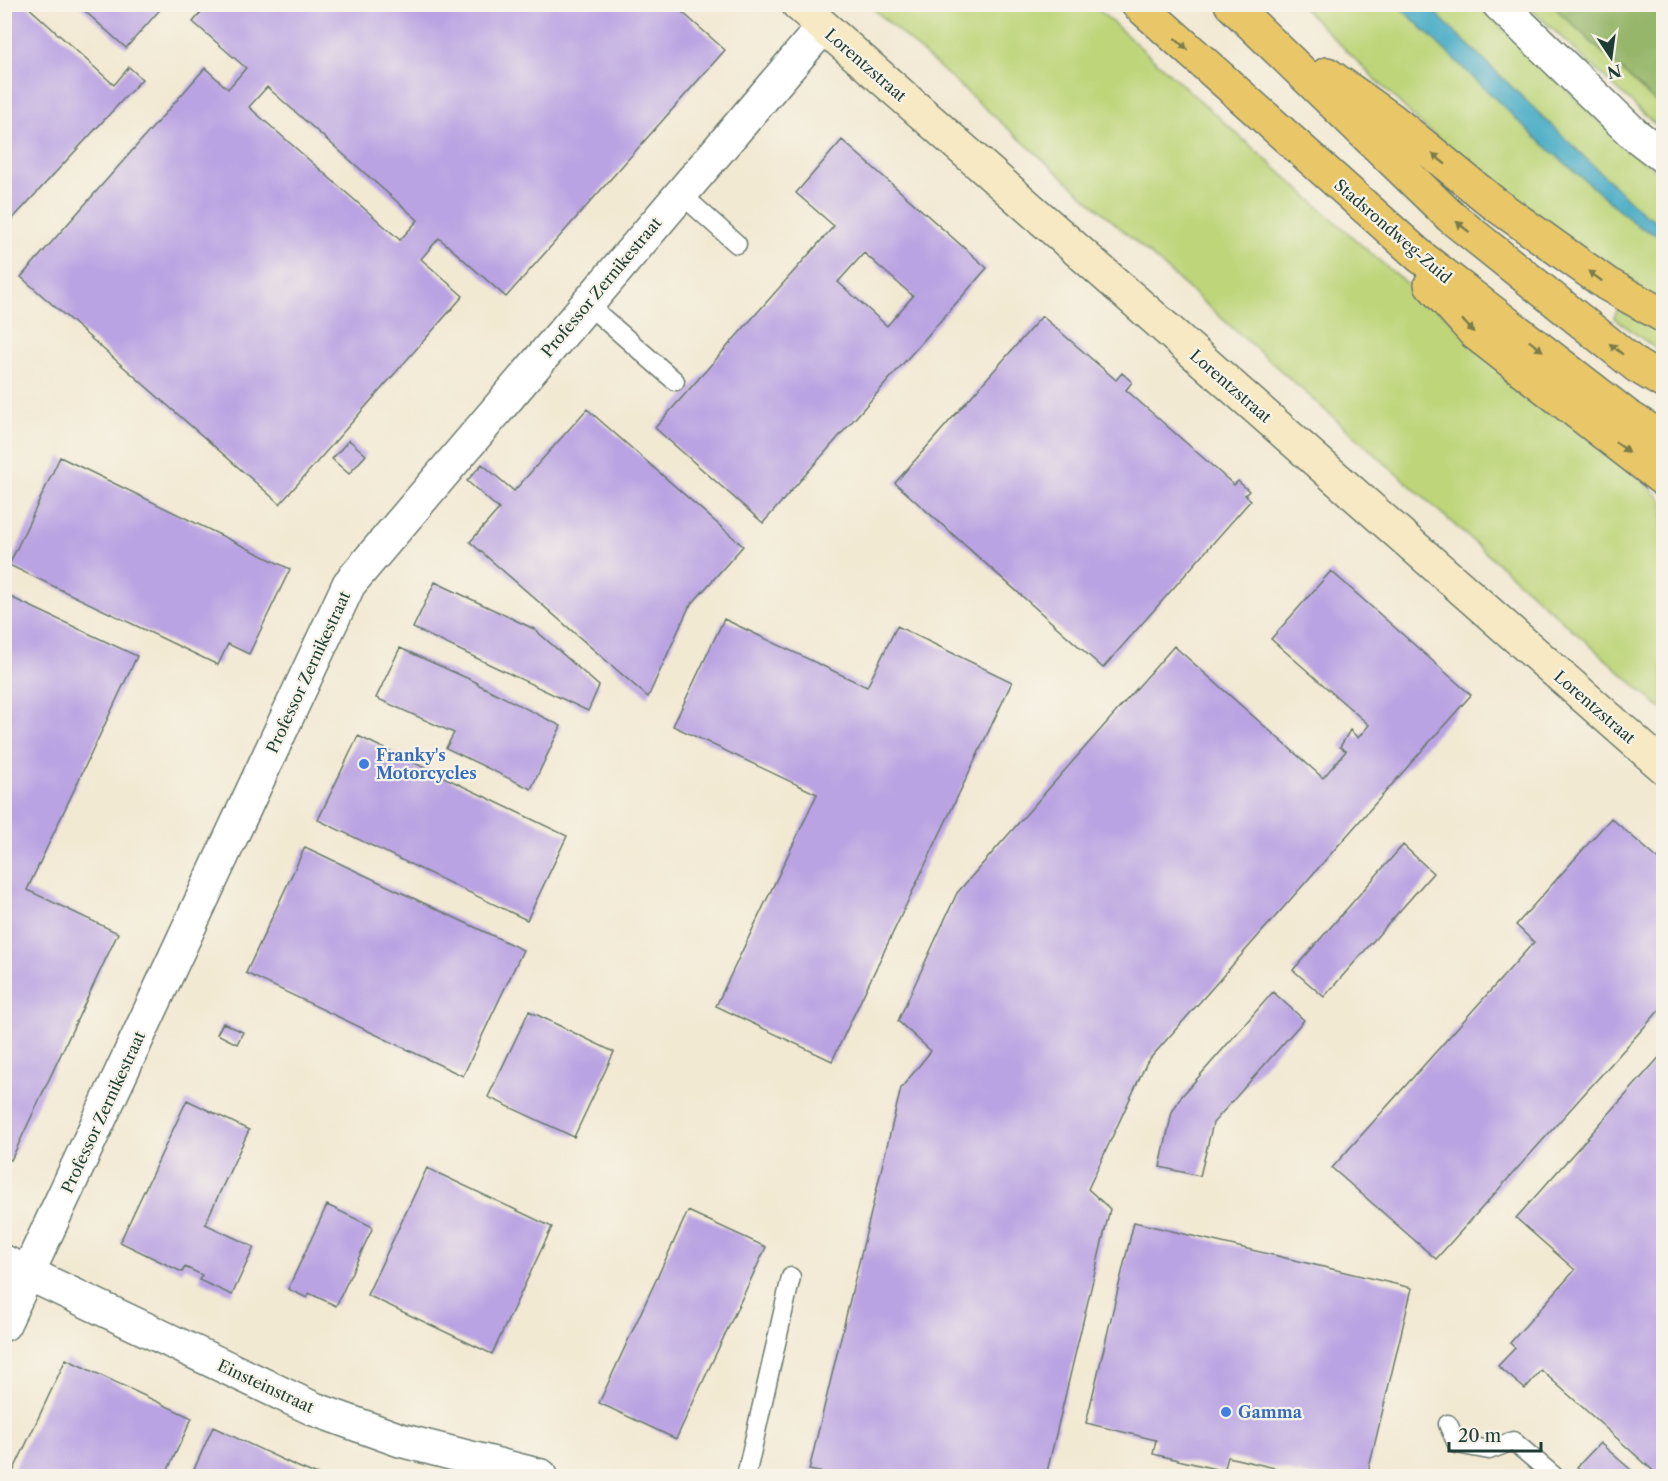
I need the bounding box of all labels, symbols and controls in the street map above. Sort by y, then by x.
street label: Lorentzstraat [821,24,911,106]
north arrow [1581,27,1641,87]
one-way arrow [1173,37,1188,50]
text: N [1605,60,1623,83]
one-way arrow [1431,152,1447,165]
street label: Stadsrondweg-Zuid [1330,175,1456,288]
street label: Professor Zernikestraat [537,213,666,361]
one-way arrow [1456,221,1471,234]
one-way arrow [1588,270,1603,282]
one-way arrow [1461,318,1474,333]
one-way arrow [1528,340,1544,352]
one-way arrow [1608,343,1623,355]
street label: Lorentzstraat [1186,345,1276,427]
one-way arrow [1614,440,1629,452]
street label: Professor Zernikestraat [262,587,354,756]
street label: Lorentzstraat [1550,666,1640,748]
place label: Franky's Motorcycles [376,745,477,783]
marker: Franky's Motorcycles [357,757,371,771]
street label: Professor Zernikestraat [57,1027,149,1196]
street label: Einsteinstraat [215,1355,318,1417]
place label: Gamma [1238,1402,1303,1422]
marker: Gamma [1219,1405,1233,1419]
scale bar [1449,1415,1540,1453]
text: 20 m [1458,1425,1502,1447]

